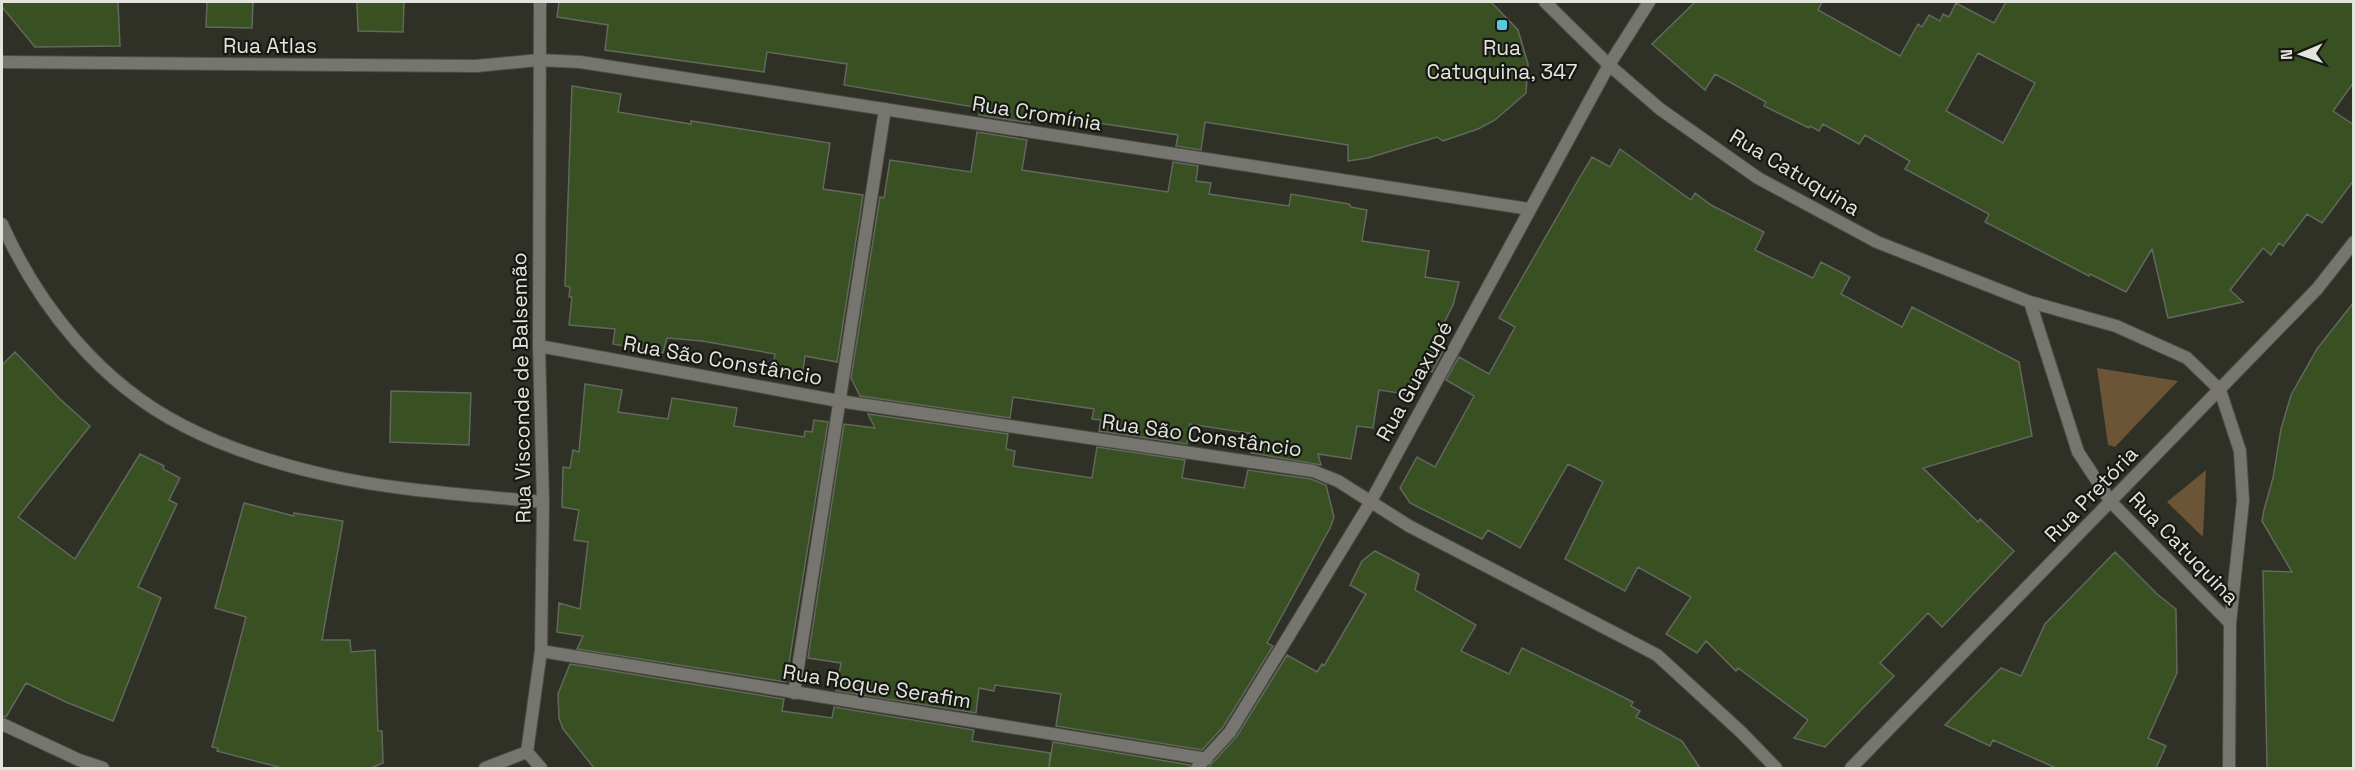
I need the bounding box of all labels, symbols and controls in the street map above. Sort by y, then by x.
marker: Rua Catuquina, 347 [1495,18,1509,32]
north arrow [2271,24,2331,84]
street label: Rua Atlas [223,32,317,59]
place label: Rua Catuquina, 347 [1427,34,1578,85]
text: N [2276,49,2297,60]
street label: Rua Cromínia [970,89,1104,137]
street label: Rua Catuquina [1725,122,1865,222]
street label: Rua Visconde de Balsemão [505,252,537,524]
street label: Rua Guaxupé [1370,316,1458,446]
street label: Rua São Constâncio [621,329,825,391]
street label: Rua São Constâncio [1100,408,1304,462]
street label: Rua Pretória [2039,440,2143,548]
street label: Rua Catuquina [2123,486,2245,610]
street label: Rua Roque Serafim [781,658,973,714]

